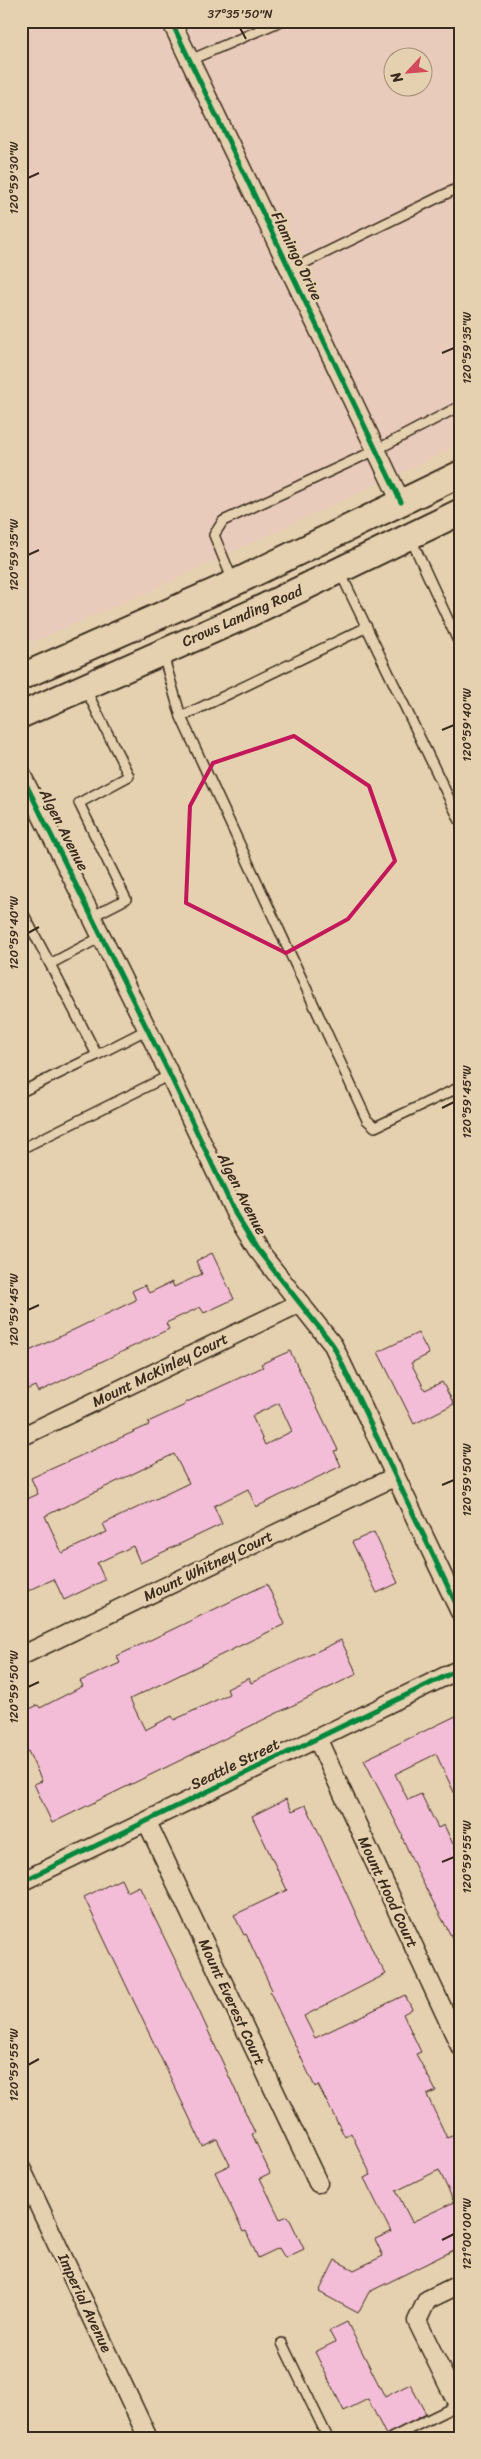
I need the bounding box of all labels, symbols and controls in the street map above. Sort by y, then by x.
text: 37°35'50"N [207,3,273,25]
north arrow [384,48,434,98]
text: N [383,67,411,88]
text: 120°59'30"W [3,141,25,214]
street label: Flamingo Drive [264,207,330,305]
text: 120°59'35"W [456,311,478,384]
text: 120°59'35"W [3,518,25,591]
street label: Crows Landing Road [177,577,308,654]
text: 120°59'40"W [456,688,478,762]
street label: Algen Avenue [32,783,96,876]
text: 120°59'40"W [3,896,25,970]
text: 120°59'45"W [456,1065,478,1139]
street label: Algen Avenue [210,1147,274,1240]
text: 120°59'45"W [3,1273,25,1347]
street label: Mount McKinley Court [87,1325,233,1414]
text: 120°59'50"W [456,1443,478,1517]
street label: Mount Whitney Court [139,1523,278,1609]
text: 120°59'50"W [3,1650,25,1724]
street label: Seattle Street [186,1731,284,1797]
text: 120°59'55"W [456,1820,478,1893]
street label: Mount Hood Court [351,1832,426,1953]
street label: Mount Everest Court [191,1934,273,2070]
text: 120°59'55"W [3,2028,25,2101]
text: 121°00'00"W [456,2198,478,2270]
street label: Imperial Avenue [50,2248,119,2357]

